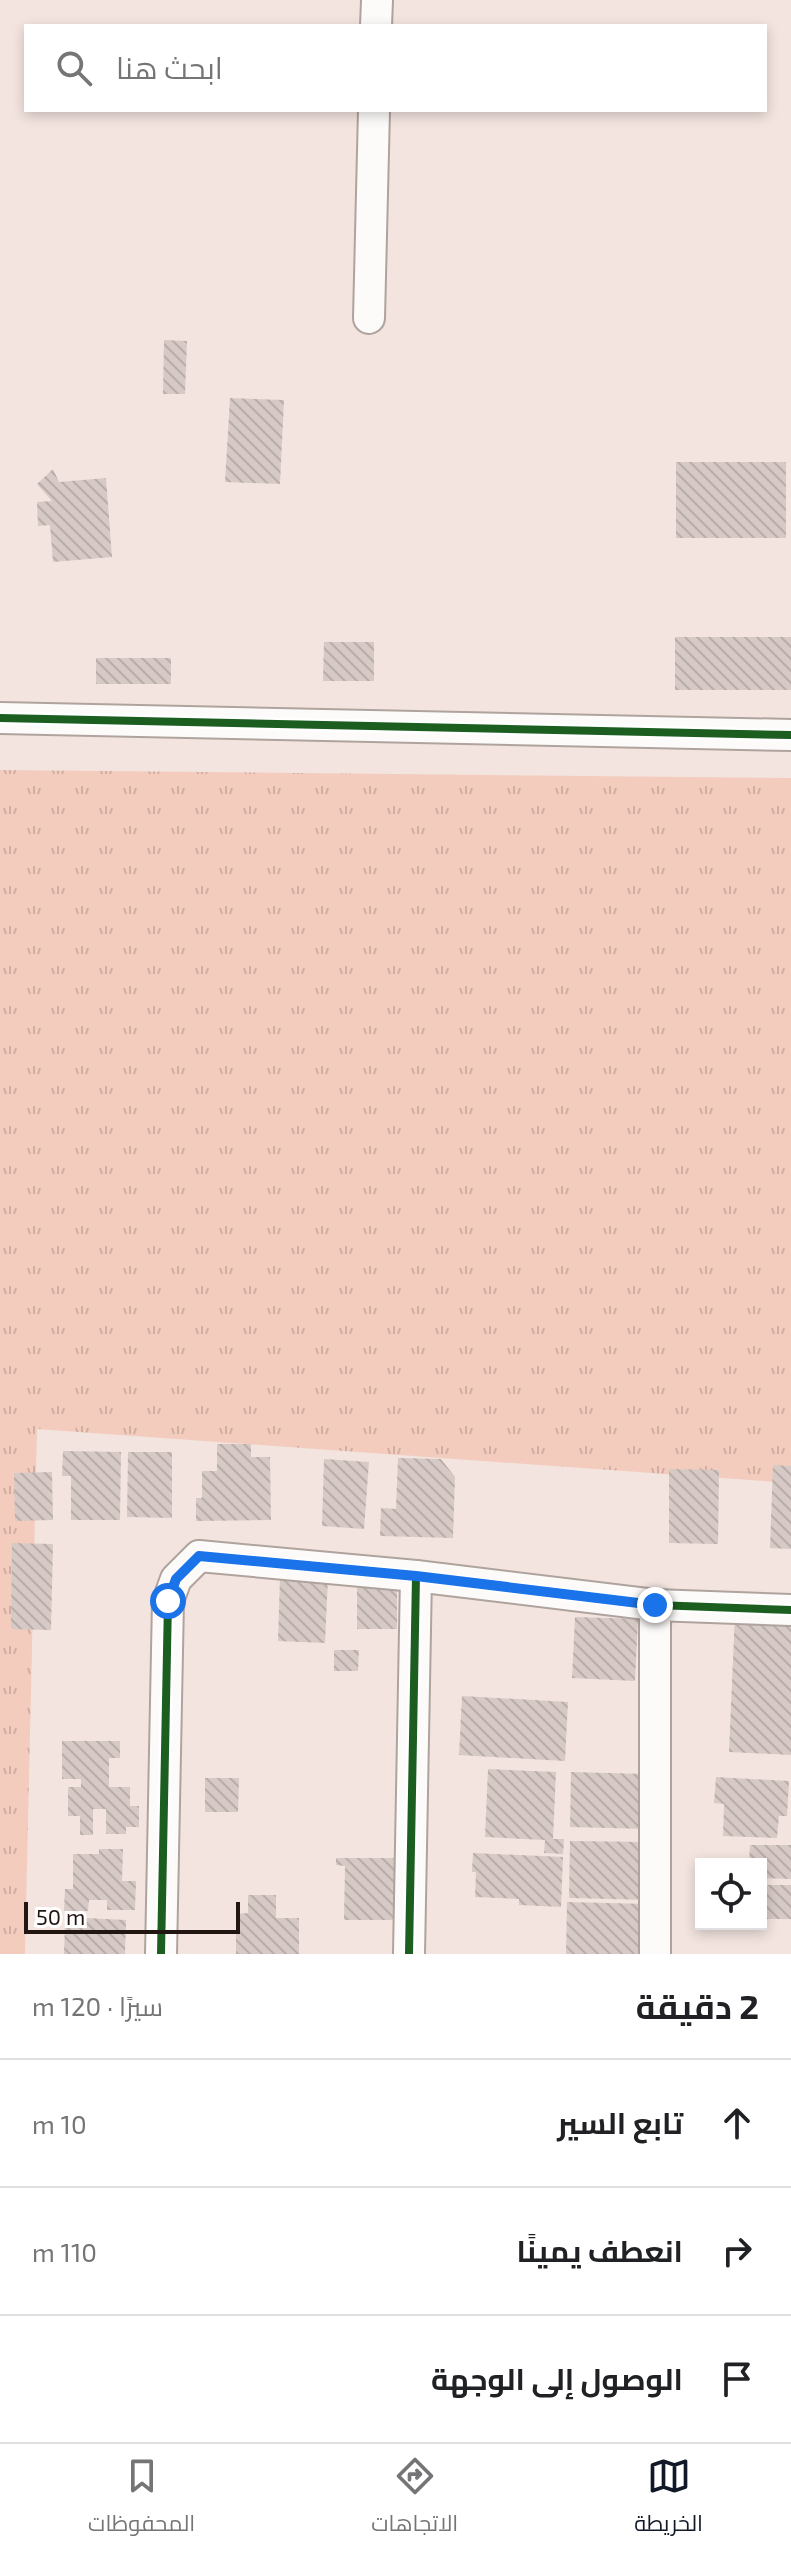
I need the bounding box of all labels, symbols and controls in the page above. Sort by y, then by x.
search box [24,24,767,112]
icon: search [52,46,96,90]
text: ابحث هنا [116,49,223,85]
route start [150,1583,186,1619]
route end [637,1587,673,1623]
map controls [695,1858,767,1930]
button: locate [695,1858,767,1930]
scale bar [24,1898,240,1934]
text: 50 m [36,1903,85,1929]
text: 2 دقيقة [636,1985,759,2026]
text: سيرًا · 120 m [32,1990,163,2021]
icon: ahead [715,2101,759,2145]
text: تابع السير [557,2104,683,2140]
text: 10 m [32,2108,87,2139]
icon: right [715,2229,759,2273]
text: انعطف يمينًا [517,2232,683,2268]
text: 110 m [32,2236,97,2267]
icon: arrive [715,2357,759,2401]
text: الوصول إلى الوجهة [431,2360,683,2396]
tab: المحفوظات [88,2454,195,2544]
tab: الاتجاهات [371,2454,458,2544]
tab: الخريطة [634,2454,703,2544]

